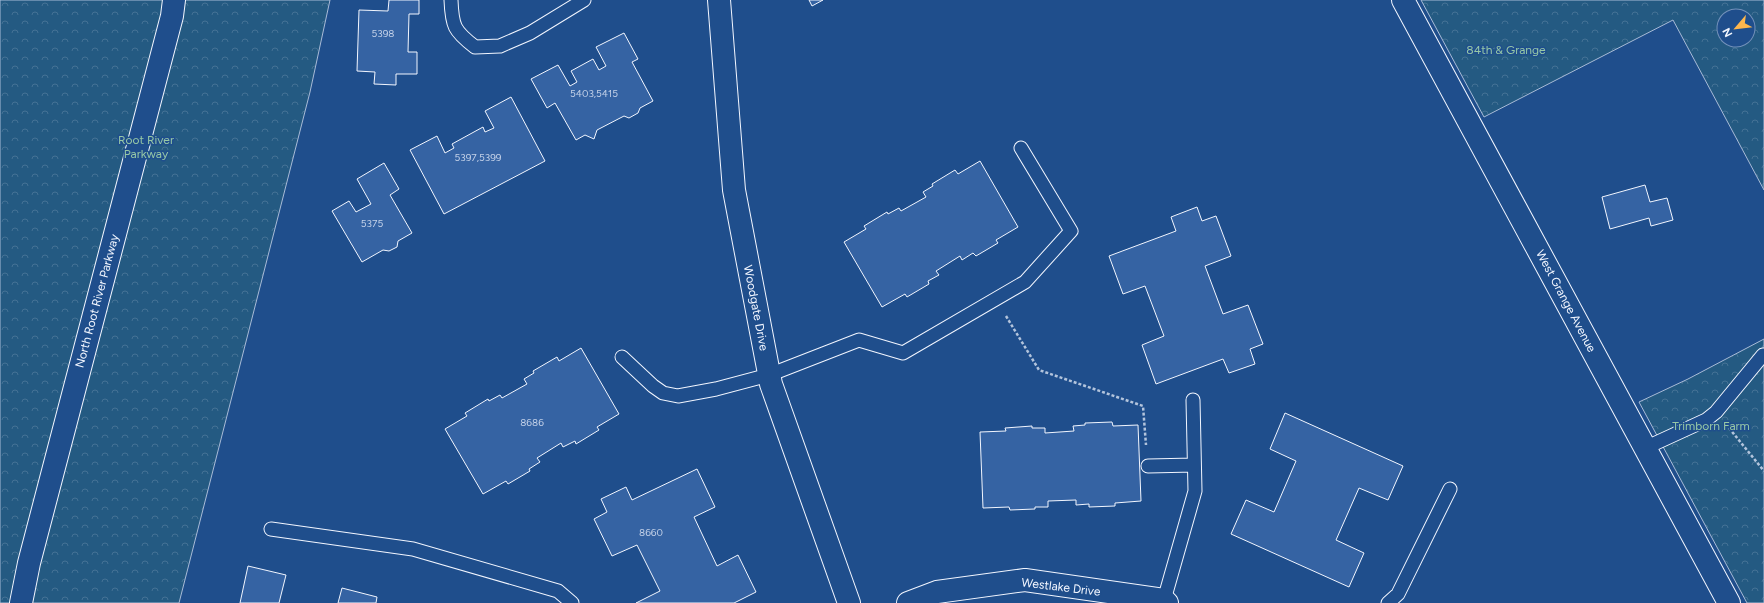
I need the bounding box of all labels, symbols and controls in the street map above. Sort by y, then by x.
north arrow [1716,8,1756,48]
text: N [1720,26,1735,39]
house number: 5398 [372,27,395,40]
park label: 84th & Grange [1466,43,1546,57]
house number: 5403,5415 [570,87,618,100]
park label: Root River Parkway [118,133,174,161]
house number: 5397,5399 [455,151,502,164]
house number: 5375 [361,217,383,230]
street label: North Root River Parkway [72,232,122,369]
street label: West Grange Avenue [1533,247,1599,355]
street label: Woodgate Drive [741,264,771,352]
house number: 8686 [520,416,544,429]
park label: Trimborn Farm [1672,419,1750,433]
house number: 8660 [639,526,663,539]
street label: Westlake Drive [1021,575,1102,599]

